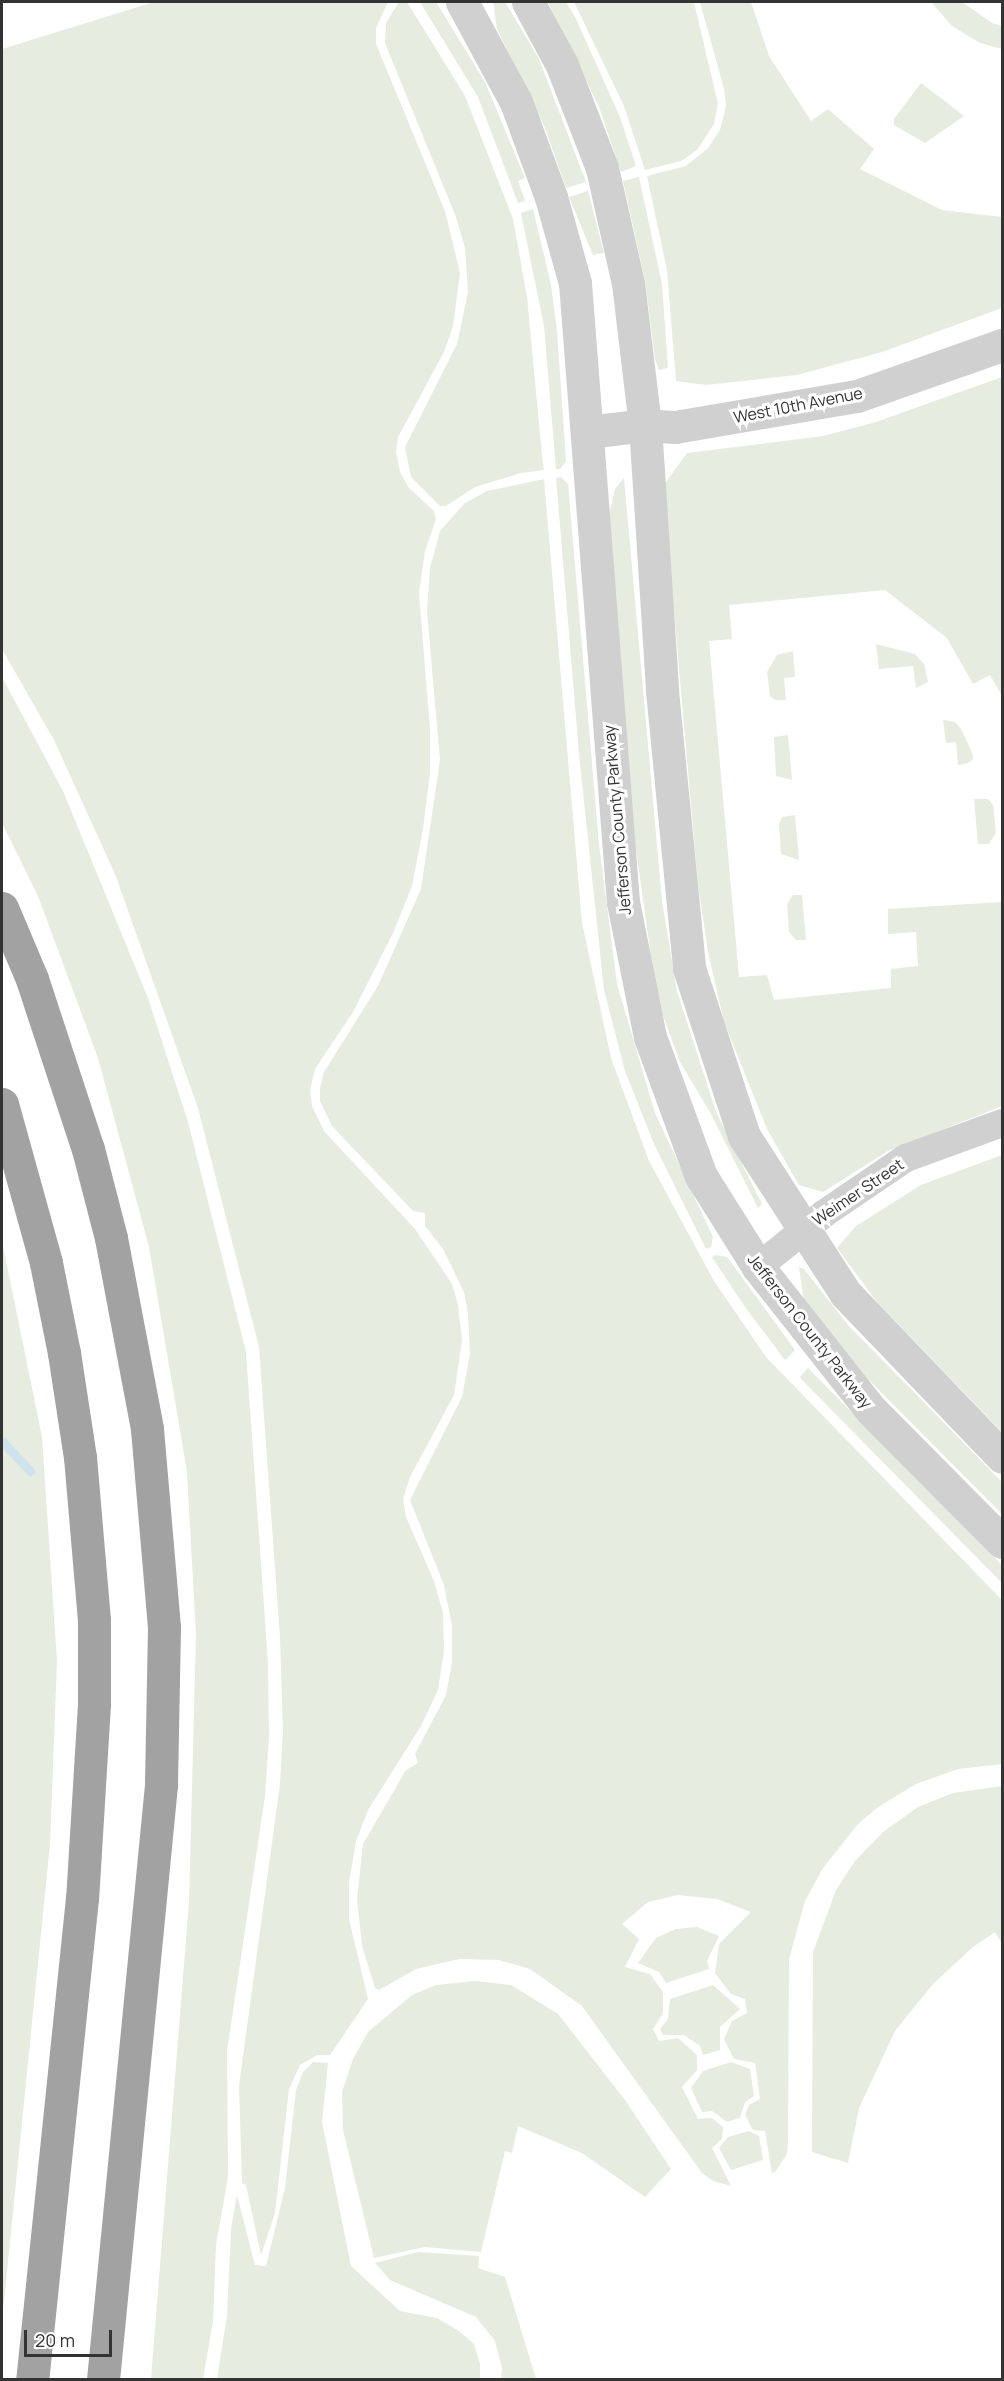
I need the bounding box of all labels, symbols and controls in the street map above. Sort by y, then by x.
street label: West 10th Avenue [732,383,864,427]
street label: Jefferson County Parkway [599,724,635,916]
street label: Weimer Street [809,1154,907,1230]
street label: Jefferson County Parkway [744,1250,876,1412]
scale bar [27,2318,116,2356]
text: 20 m [35,2328,75,2352]

